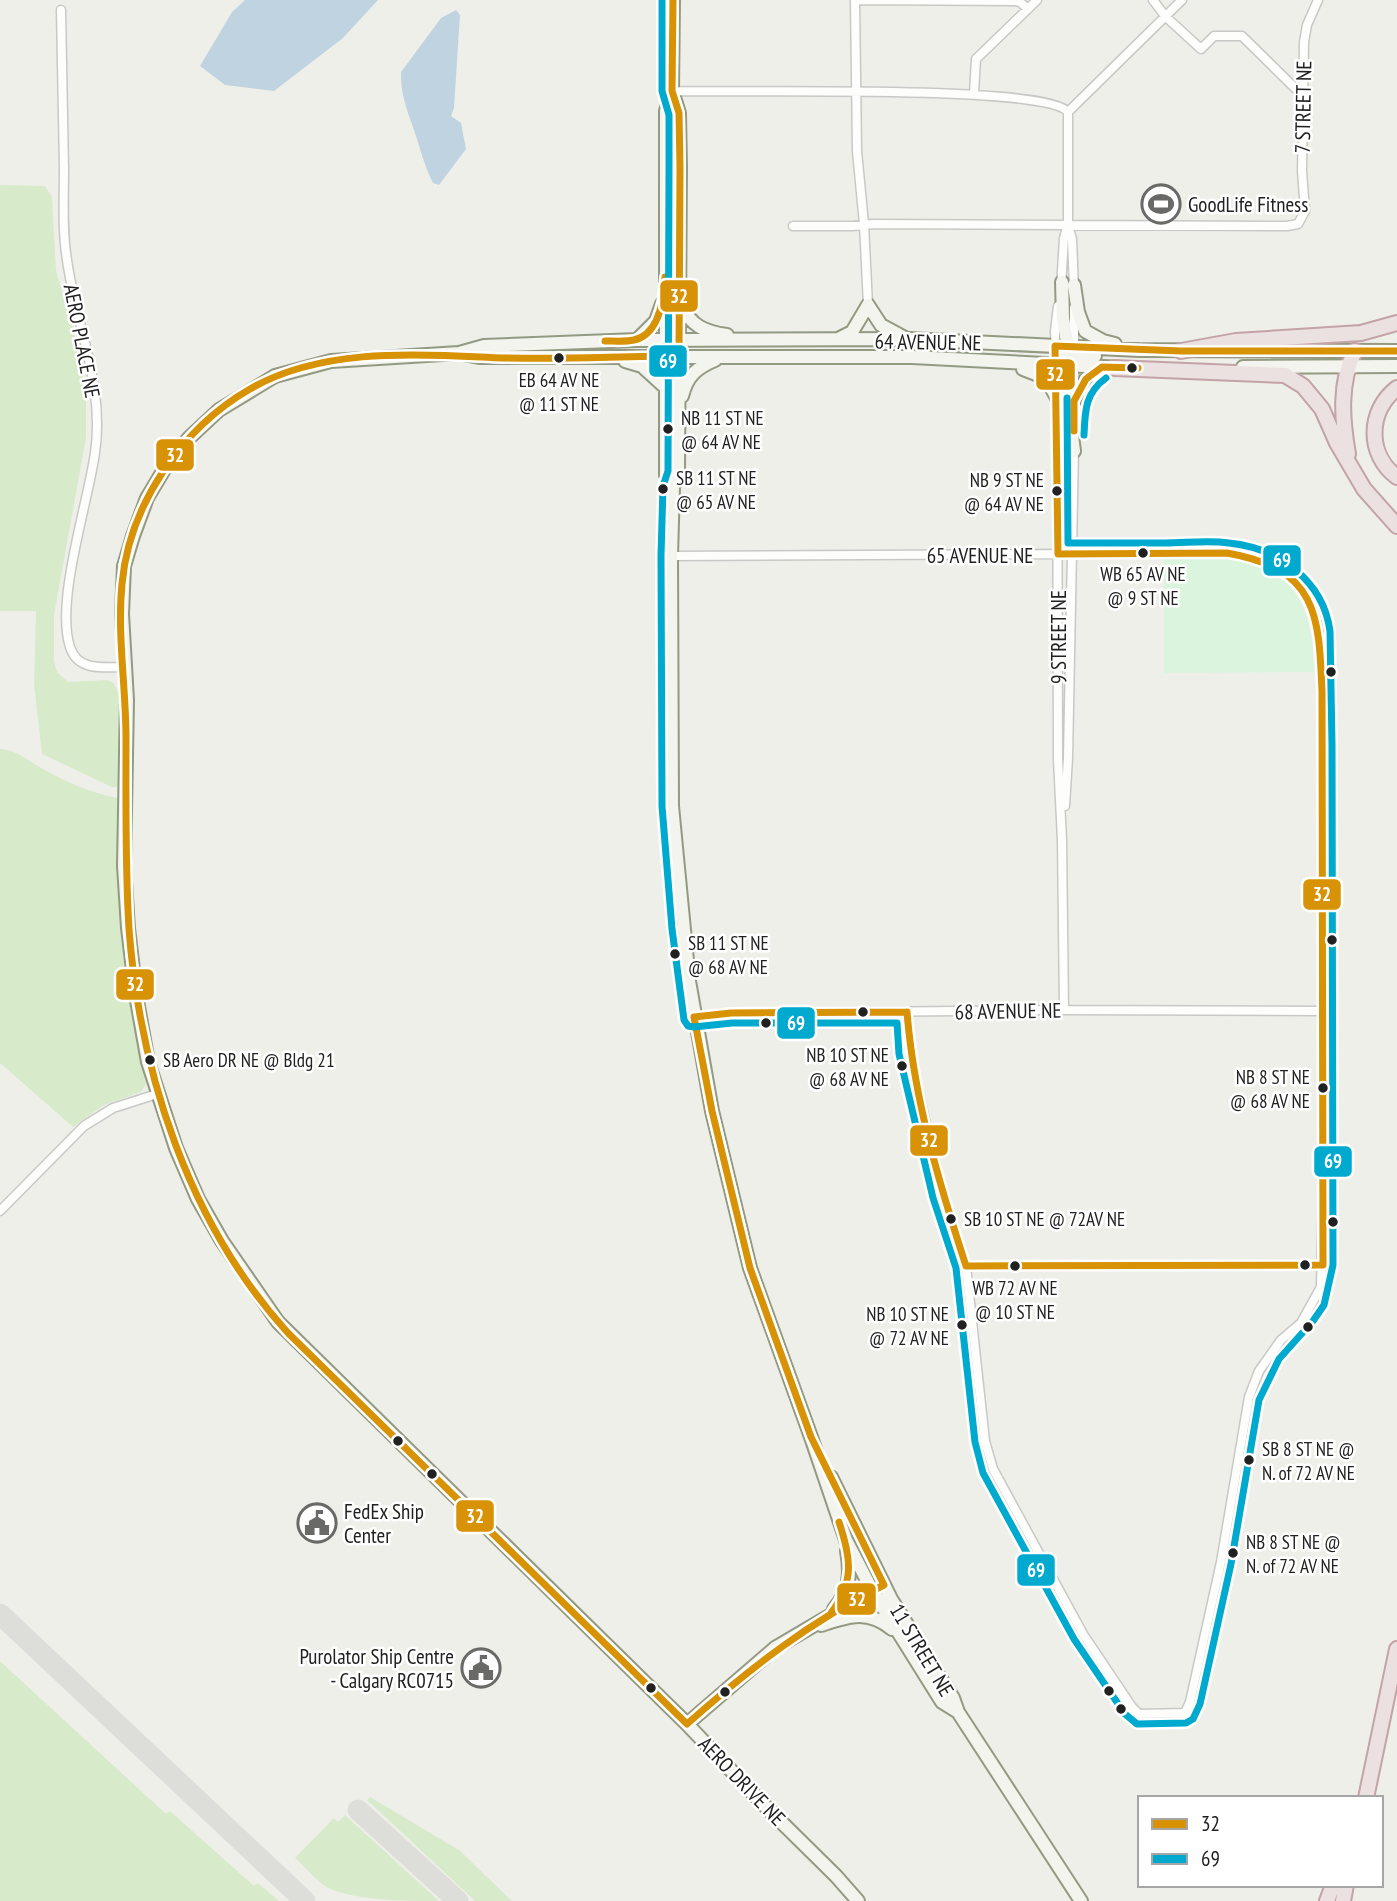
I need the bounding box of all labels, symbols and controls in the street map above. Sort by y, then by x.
street label: 7 STREET NE [1289,60,1317,154]
sports icon: GoodLife Fitness [1140,183,1182,225]
place label: GoodLife Fitness [1188,191,1308,218]
line badge: 32 [659,279,699,313]
street label: AERO PLACE NE [58,282,106,400]
text: 32 [670,284,688,308]
street label: 64 AVENUE NE [874,328,982,356]
line badge: 69 [648,344,688,378]
text: 69 [659,349,677,373]
marker: EB 64 AV NE @ 11 ST NE [552,351,566,365]
line badge: 32 [1035,358,1076,391]
unlabelled marker [1125,361,1139,375]
text: 32 [1046,362,1064,386]
place label: EB 64 AV NE @ 11 ST NE [519,368,599,416]
place label: NB 11 ST NE @ 64 AV NE [681,406,764,454]
marker: NB 11 ST NE @ 64 AV NE [661,422,675,436]
line badge: 32 [155,438,195,472]
text: 32 [166,443,184,467]
place label: SB 11 ST NE @ 65 AV NE [676,466,757,514]
place label: NB 9 ST NE @ 64 AV NE [964,468,1044,516]
marker: SB 11 ST NE @ 65 AV NE [656,482,670,496]
marker: NB 9 ST NE @ 64 AV NE [1050,484,1064,498]
street label: 65 AVENUE NE [927,542,1033,569]
line badge: 69 [1262,544,1302,577]
marker: WB 65 AV NE @ 9 ST NE [1136,546,1150,560]
text: 69 [1273,548,1291,572]
place label: WB 65 AV NE @ 9 ST NE [1100,562,1186,610]
street label: 9 STREET NE [1045,590,1072,684]
unlabelled marker [1324,665,1338,679]
line badge: 32 [1302,878,1342,911]
text: 32 [1313,882,1331,906]
place label: SB 11 ST NE @ 68 AV NE [688,931,769,979]
unlabelled marker [1325,933,1339,947]
marker: SB 11 ST NE @ 68 AV NE [668,947,682,961]
line badge: 32 [115,968,155,1001]
text: 32 [126,972,144,996]
street label: 68 AVENUE NE [954,997,1062,1025]
unlabelled marker [856,1005,870,1019]
line badge: 69 [776,1006,816,1040]
text: 69 [787,1011,805,1035]
unlabelled marker [759,1016,773,1030]
place label: NB 10 ST NE @ 68 AV NE [806,1043,889,1091]
place label: SB Aero DR NE @ Bldg 21 [163,1048,334,1072]
marker: SB Aero DR NE @ Bldg 21 [143,1053,157,1067]
marker: NB 10 ST NE @ 68 AV NE [895,1059,909,1073]
place label: NB 8 ST NE @ 68 AV NE [1230,1065,1310,1113]
marker: NB 8 ST NE @ 68 AV NE [1316,1081,1330,1095]
line badge: 32 [909,1124,949,1157]
text: 32 [920,1128,938,1152]
line badge: 69 [1313,1145,1353,1178]
text: 69 [1324,1149,1342,1173]
place label: SB 10 ST NE @ 72AV NE [964,1207,1125,1231]
marker: SB 10 ST NE @ 72AV NE [944,1212,958,1226]
unlabelled marker [1326,1215,1340,1229]
unlabelled marker [1298,1258,1312,1272]
marker: WB 72 AV NE @ 10 ST NE [1008,1259,1022,1273]
place label: WB 72 AV NE @ 10 ST NE [972,1276,1058,1324]
place label: NB 10 ST NE @ 72 AV NE [866,1302,949,1350]
marker: NB 10 ST NE @ 72 AV NE [955,1318,969,1332]
unlabelled marker [1301,1320,1315,1334]
unlabelled marker [391,1434,405,1448]
place label: SB 8 ST NE @ N. of 72 AV NE [1262,1437,1355,1485]
marker: SB 8 ST NE @ N. of 72 AV NE [1242,1453,1256,1467]
unlabelled marker [425,1467,439,1481]
place label: FedEx Ship Center [344,1498,424,1549]
line badge: 32 [455,1499,495,1533]
public building icon: FedEx Ship Center [296,1502,338,1544]
text: 32 [466,1504,484,1528]
place label: NB 8 ST NE @ N. of 72 AV NE [1246,1530,1341,1578]
marker: NB 8 ST NE @ N. of 72 AV NE [1226,1546,1240,1560]
line badge: 69 [1016,1553,1056,1587]
text: 69 [1027,1558,1045,1582]
line badge: 32 [836,1582,877,1616]
text: 32 [848,1587,866,1611]
street label: 11 STREET NE [884,1599,960,1701]
place label: Purolator Ship Centre - Calgary RC0715 [299,1643,454,1694]
public building icon: Purolator Ship Centre - Calgary RC0715 [460,1647,502,1689]
unlabelled marker [644,1681,658,1695]
unlabelled marker [1102,1684,1116,1698]
unlabelled marker [718,1685,732,1699]
unlabelled marker [1114,1702,1128,1716]
street label: AERO DRIVE NE [693,1731,791,1831]
legend [1138,1796,1383,1887]
text: 32 [1201,1810,1220,1837]
text: 69 [1201,1845,1220,1872]

